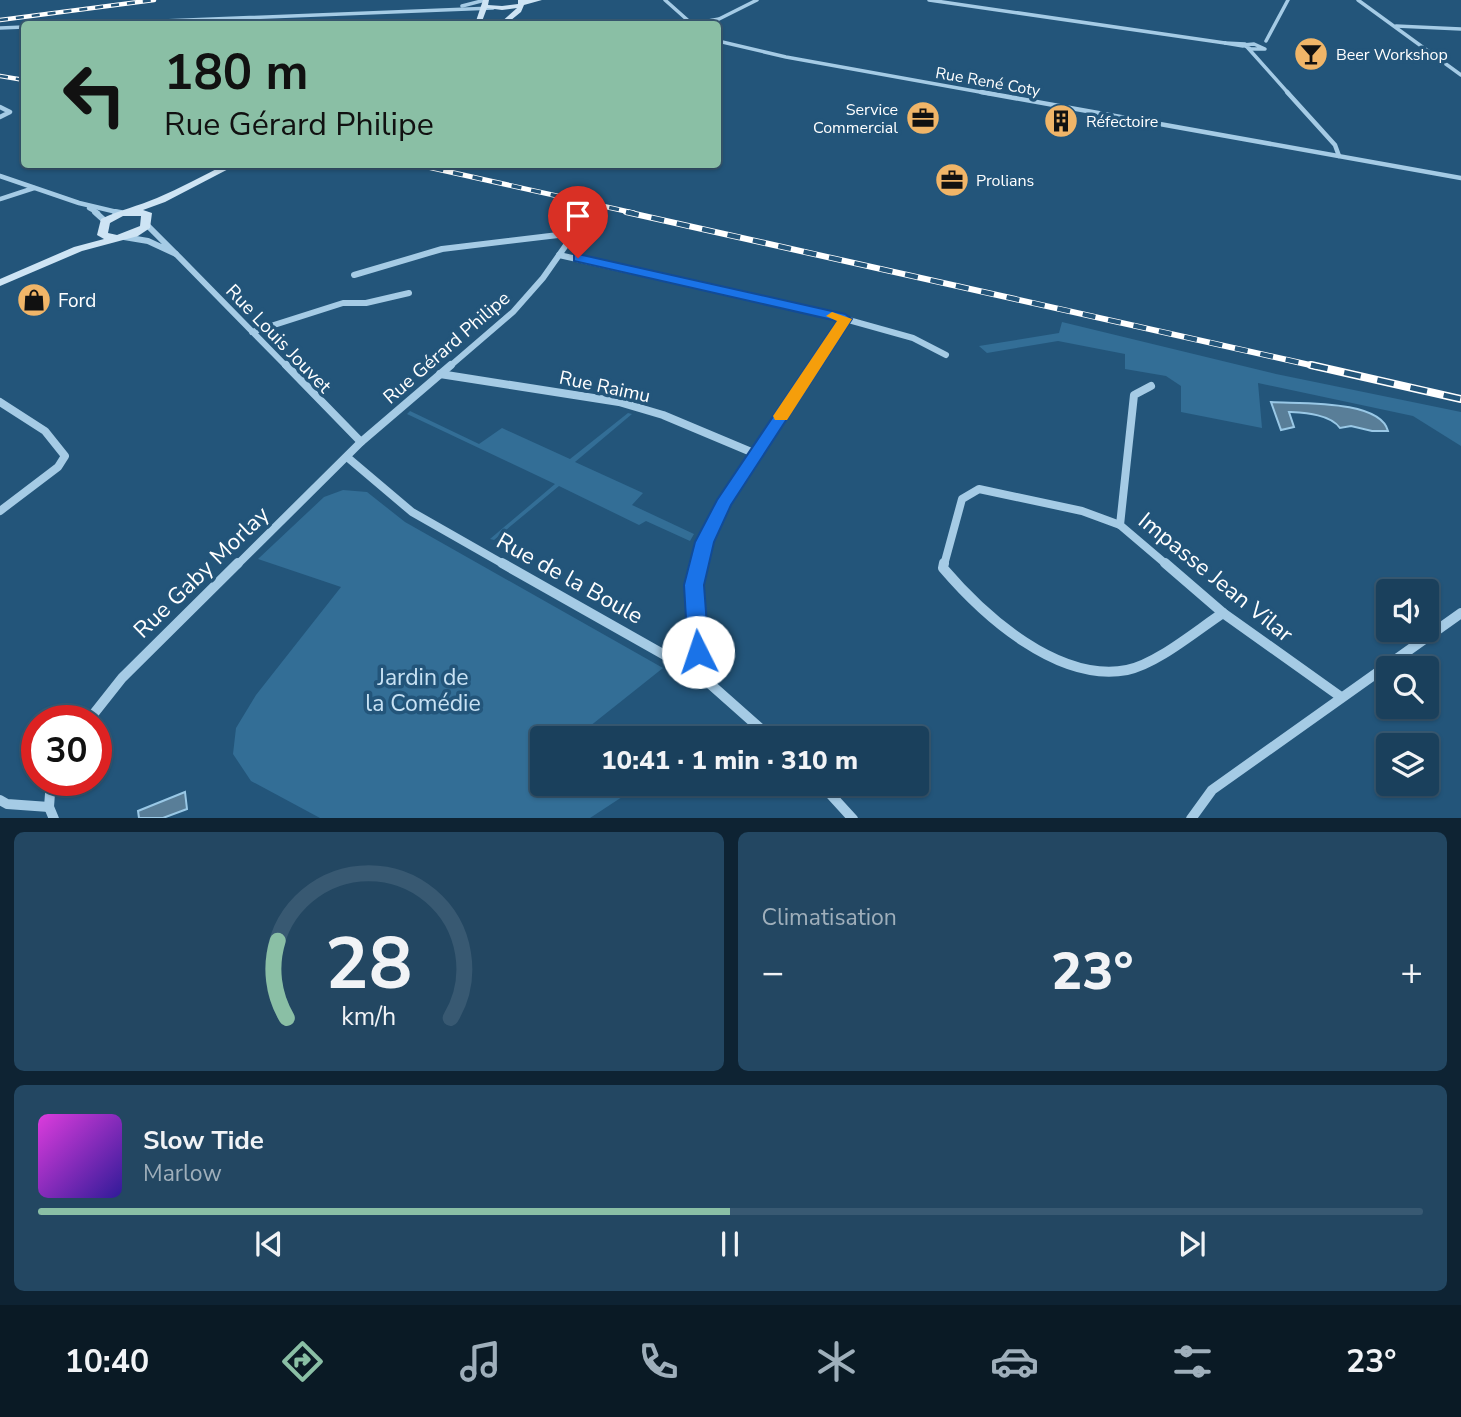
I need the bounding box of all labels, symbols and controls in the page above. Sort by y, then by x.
bar icon: Beer Workshop [1292,35,1330,73]
text: 180 m [164,39,308,106]
place label: Beer Workshop [1336,44,1448,66]
icon: left [49,49,140,140]
street label: Rue René Coty [934,62,1043,102]
place label: Service Commercial [813,99,898,139]
office icon: Service Commercial [904,99,942,137]
building icon: Réfectoire [1042,102,1080,140]
text: Rue Gérard Philipe [164,103,434,146]
place label: Réfectoire [1086,111,1158,133]
office icon: Prolians [933,161,971,199]
place label: Prolians [976,170,1034,192]
pin [548,186,608,258]
icon: arrive [559,197,597,235]
street label: Rue Louis Jouvet [220,279,337,399]
shop icon: Ford [15,281,53,319]
street label: Rue Gérard Philipe [378,285,516,410]
place label: Ford [58,288,96,314]
street label: Rue Raimu [557,365,653,409]
street label: Rue Gaby Morlay [127,499,276,645]
street label: Impasse Jean Vilar [1132,505,1300,650]
street label: Rue de la Boule [491,525,649,632]
map controls [1376,579,1439,796]
button: sound [1376,579,1439,642]
position arrow [661,615,735,689]
button: search [1376,656,1439,719]
park label: Jardin de la Comédie [365,662,481,719]
speed limit sign: 30 [21,705,112,796]
button: layers [1376,733,1439,796]
text: 10:41 · 1 min · 310 m [601,743,858,778]
text: Climatisation [762,902,897,933]
text: 28 [325,914,412,1014]
text: 23° [1051,936,1133,1007]
text: − [762,947,784,998]
text: + [1400,947,1423,998]
text: km/h [341,999,396,1033]
text: Slow Tide [143,1123,264,1158]
text: Marlow [143,1158,222,1189]
icon: previous [250,1225,288,1263]
icon: pause [711,1225,749,1263]
icon: next [1173,1225,1211,1263]
icon: directions [278,1337,327,1386]
icon: music [456,1337,505,1386]
icon: phone [634,1337,683,1386]
icon: climate [812,1337,861,1386]
icon: car [990,1337,1039,1386]
icon: filters [1168,1337,1217,1386]
text: 10:40 [64,1340,149,1383]
text: 23° [1346,1340,1396,1383]

